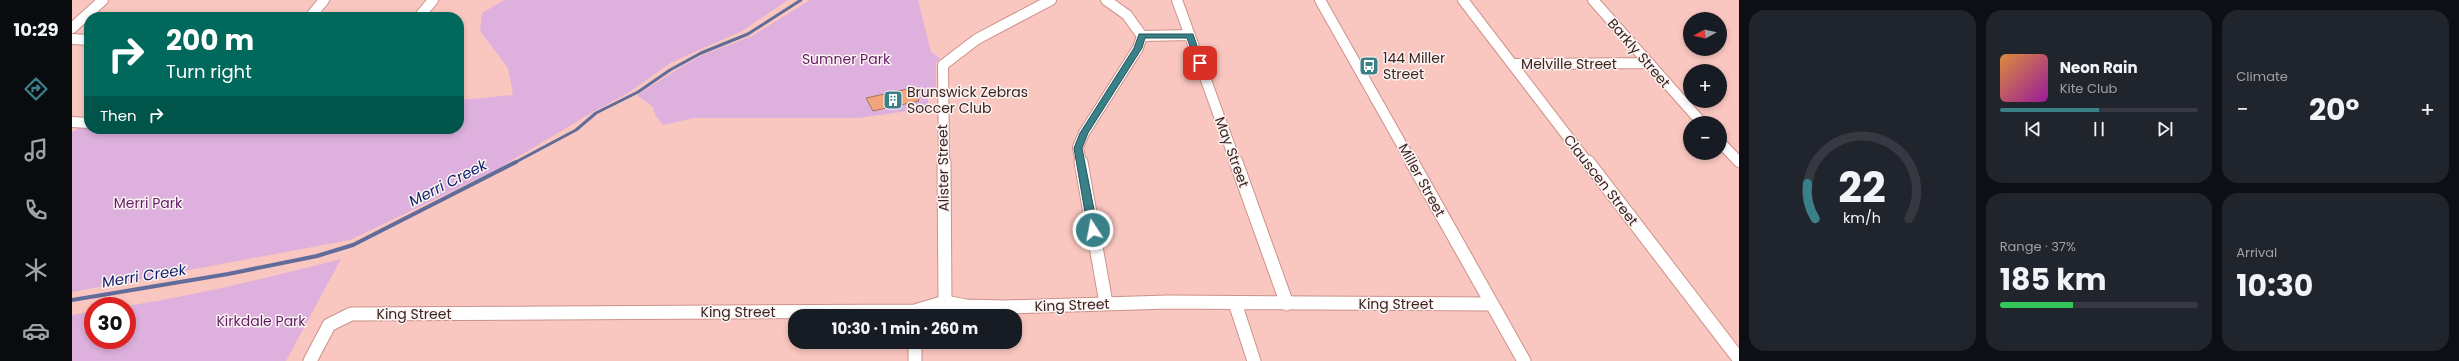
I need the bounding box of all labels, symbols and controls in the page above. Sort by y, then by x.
north arrow [1683,12,1727,56]
map controls [1683,12,1727,160]
street label: Barkly Street [1603,14,1675,92]
text: 10:29 [14,17,58,42]
text: 200 m [166,21,254,60]
icon: right [100,28,152,80]
pin [1183,46,1217,80]
place label: 144 Miller Street [1383,48,1445,84]
park label: Sumner Park [802,49,891,69]
icon: arrive [1189,52,1211,74]
street label: Melville Street [1521,54,1617,74]
bus stop icon: 144 Miller Street [1358,55,1380,77]
text: Neon Rain [2060,57,2138,78]
text: Turn right [166,59,252,84]
button: + [1683,64,1727,108]
text: Climate [2236,67,2288,86]
icon: directions [22,75,50,103]
text: Kite Club [2060,79,2117,98]
place label: Brunswick Zebras Soccer Club [907,82,1028,118]
text: 20° [2309,88,2360,131]
building icon: Brunswick Zebras Soccer Club [882,89,904,111]
text: − [2236,94,2248,125]
text: + [2420,94,2435,125]
icon: right [145,104,167,126]
text: Then [100,105,137,126]
street label: May Street [1210,114,1254,190]
button: − [1683,116,1727,160]
icon: previous [2022,118,2044,140]
icon: pause [2088,118,2110,140]
icon: next [2154,118,2176,140]
street label: Alister Street [932,124,954,212]
street label: Clauscen Street [1559,130,1643,230]
icon: music [22,136,50,164]
street label: Miller Street [1394,140,1450,220]
water label: Merri Creek [405,153,492,211]
text: 22 [1839,157,1886,216]
park label: Merri Park [114,193,183,213]
icon: phone [22,196,50,224]
text: km/h [1843,207,1881,227]
position arrow [1072,209,1114,251]
text: Range · 37% [2000,237,2076,256]
text: Arrival [2236,243,2277,262]
icon: climate [22,256,50,284]
water label: Merri Creek [100,258,189,293]
text: 185 km [2000,258,2107,301]
text: 10:30 [2236,264,2313,307]
street label: King Street [1034,294,1110,316]
street label: King Street [1359,294,1433,314]
speed limit sign: 30 [84,297,136,349]
street label: King Street [701,302,775,322]
street label: King Street [377,304,451,324]
park label: Kirkdale Park [216,311,306,331]
icon: car [22,317,50,345]
text: 10:30 · 1 min · 260 m [832,318,978,339]

